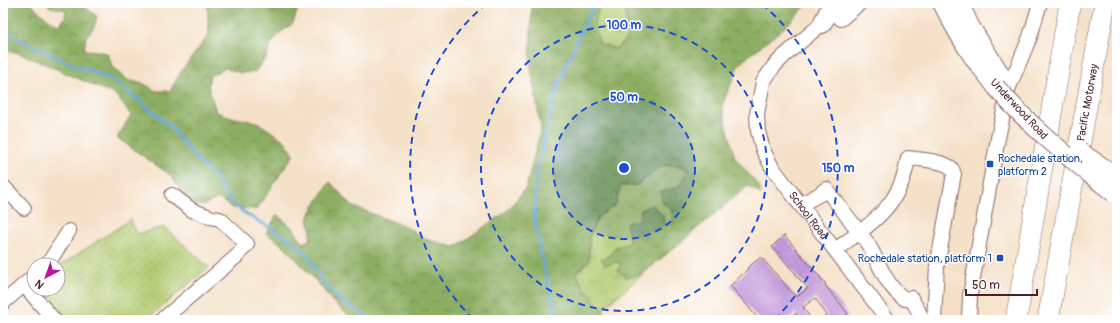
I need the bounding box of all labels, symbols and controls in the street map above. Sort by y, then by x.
text: 100 m [607,18,642,33]
street label: Pacific Motorway [1074,63,1100,142]
street label: Underwood Road [988,76,1050,142]
text: 50 m [610,90,638,105]
place label: Rochedale station, platform 2 [998,152,1083,178]
marker: Rochedale station, platform 2 [985,159,995,169]
centre of rings [617,161,631,175]
text: 150 m [822,161,855,176]
street label: School Road [786,189,831,242]
place label: Rochedale station, platform 1 [858,252,992,265]
marker: Rochedale station, platform 1 [995,253,1005,263]
north arrow [26,257,66,297]
scale bar [966,271,1037,297]
text: N [32,276,47,292]
text: 50 m [972,278,1000,293]

